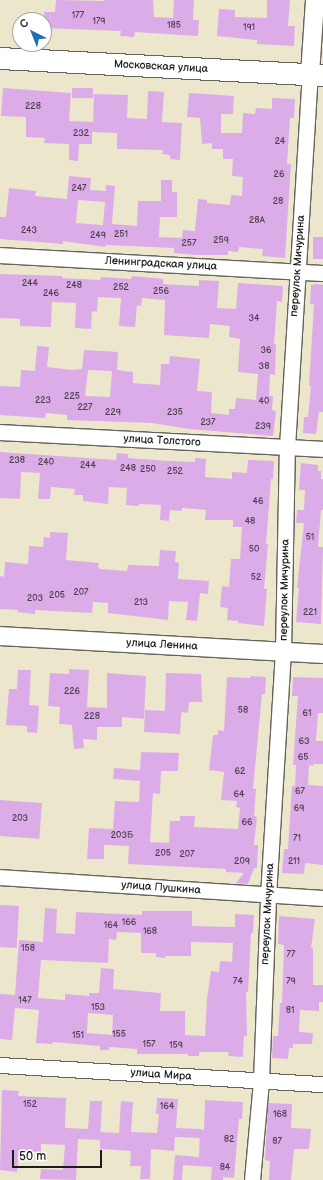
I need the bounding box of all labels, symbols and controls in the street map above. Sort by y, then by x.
house number: 177 [72,11,84,21]
north arrow [12,12,52,52]
text: С [17,16,31,31]
house number: 179 [92,17,106,27]
house number: 185 [167,21,181,31]
house number: 191 [243,23,255,33]
street label: Московская улица [113,58,209,76]
house number: 228 [25,102,41,112]
house number: 232 [73,129,89,139]
house number: 24 [275,137,285,147]
house number: 26 [274,170,284,180]
house number: 247 [71,184,87,194]
house number: 28 [273,197,283,207]
street label: переулок Мичурина [288,215,308,317]
house number: 28А [249,216,265,226]
house number: 243 [21,226,37,236]
house number: 251 [114,230,128,240]
house number: 249 [90,231,106,241]
house number: 259 [213,236,229,246]
house number: 257 [182,239,196,249]
street label: Ленинградская улица [104,254,218,274]
house number: 244 [22,279,38,289]
house number: 248 [66,281,82,291]
house number: 252 [113,283,129,293]
house number: 256 [153,287,169,297]
house number: 246 [43,289,59,299]
house number: 34 [248,314,260,324]
house number: 36 [260,346,272,356]
house number: 38 [259,362,269,372]
house number: 225 [64,392,80,402]
house number: 223 [35,396,51,406]
house number: 40 [259,397,269,407]
house number: 227 [77,403,93,413]
house number: 229 [105,408,121,418]
house number: 235 [167,408,183,418]
house number: 237 [200,418,216,428]
house number: 239 [255,422,271,432]
street label: улица Толстого [123,432,201,450]
house number: 238 [9,456,25,466]
house number: 240 [38,458,54,468]
house number: 244 [80,461,96,471]
house number: 248 [120,464,136,474]
house number: 250 [140,465,156,475]
house number: 252 [167,467,183,477]
house number: 46 [253,497,263,507]
house number: 48 [245,517,255,527]
house number: 51 [306,533,314,543]
street label: переулок Мичурина [278,539,292,641]
house number: 50 [249,545,259,555]
house number: 52 [251,573,261,583]
house number: 207 [73,588,89,598]
house number: 205 [49,591,65,601]
house number: 203 [27,594,43,604]
house number: 213 [134,598,148,608]
house number: 221 [303,608,317,618]
street label: улица Ленина [126,637,198,653]
house number: 226 [64,687,80,697]
house number: 58 [238,706,248,716]
house number: 61 [303,709,311,719]
house number: 228 [84,712,100,722]
house number: 63 [298,737,310,747]
house number: 65 [298,753,308,763]
house number: 62 [235,767,245,777]
house number: 67 [295,787,305,797]
house number: 64 [234,790,244,800]
house number: 69 [294,804,304,814]
house number: 203 [12,814,28,824]
house number: 66 [242,818,252,828]
house number: 203Б [111,831,133,841]
house number: 71 [293,834,301,844]
house number: 205 [155,849,171,859]
house number: 207 [179,850,195,860]
house number: 209 [234,857,250,867]
house number: 211 [288,857,300,867]
street label: переулок Мичурина [259,863,277,965]
street label: улица Пушкина [121,879,201,897]
house number: 166 [122,918,136,928]
house number: 164 [104,921,118,931]
house number: 168 [143,927,157,937]
house number: 158 [21,944,35,954]
house number: 77 [287,950,295,960]
house number: 74 [233,977,243,987]
house number: 79 [286,977,296,987]
house number: 147 [18,996,32,1006]
house number: 153 [91,1003,105,1013]
house number: 81 [286,1006,294,1016]
house number: 155 [112,1030,126,1040]
house number: 151 [72,1031,84,1041]
house number: 157 [142,1040,156,1050]
house number: 159 [169,1041,183,1051]
street label: улица Мира [130,1066,192,1084]
house number: 152 [23,1100,37,1110]
house number: 164 [160,1102,174,1112]
house number: 168 [273,1110,287,1120]
house number: 82 [224,1135,234,1145]
house number: 87 [272,1137,282,1147]
scale bar [14,1142,104,1168]
text: 50 m [19,1149,46,1164]
house number: 84 [220,1163,230,1173]

